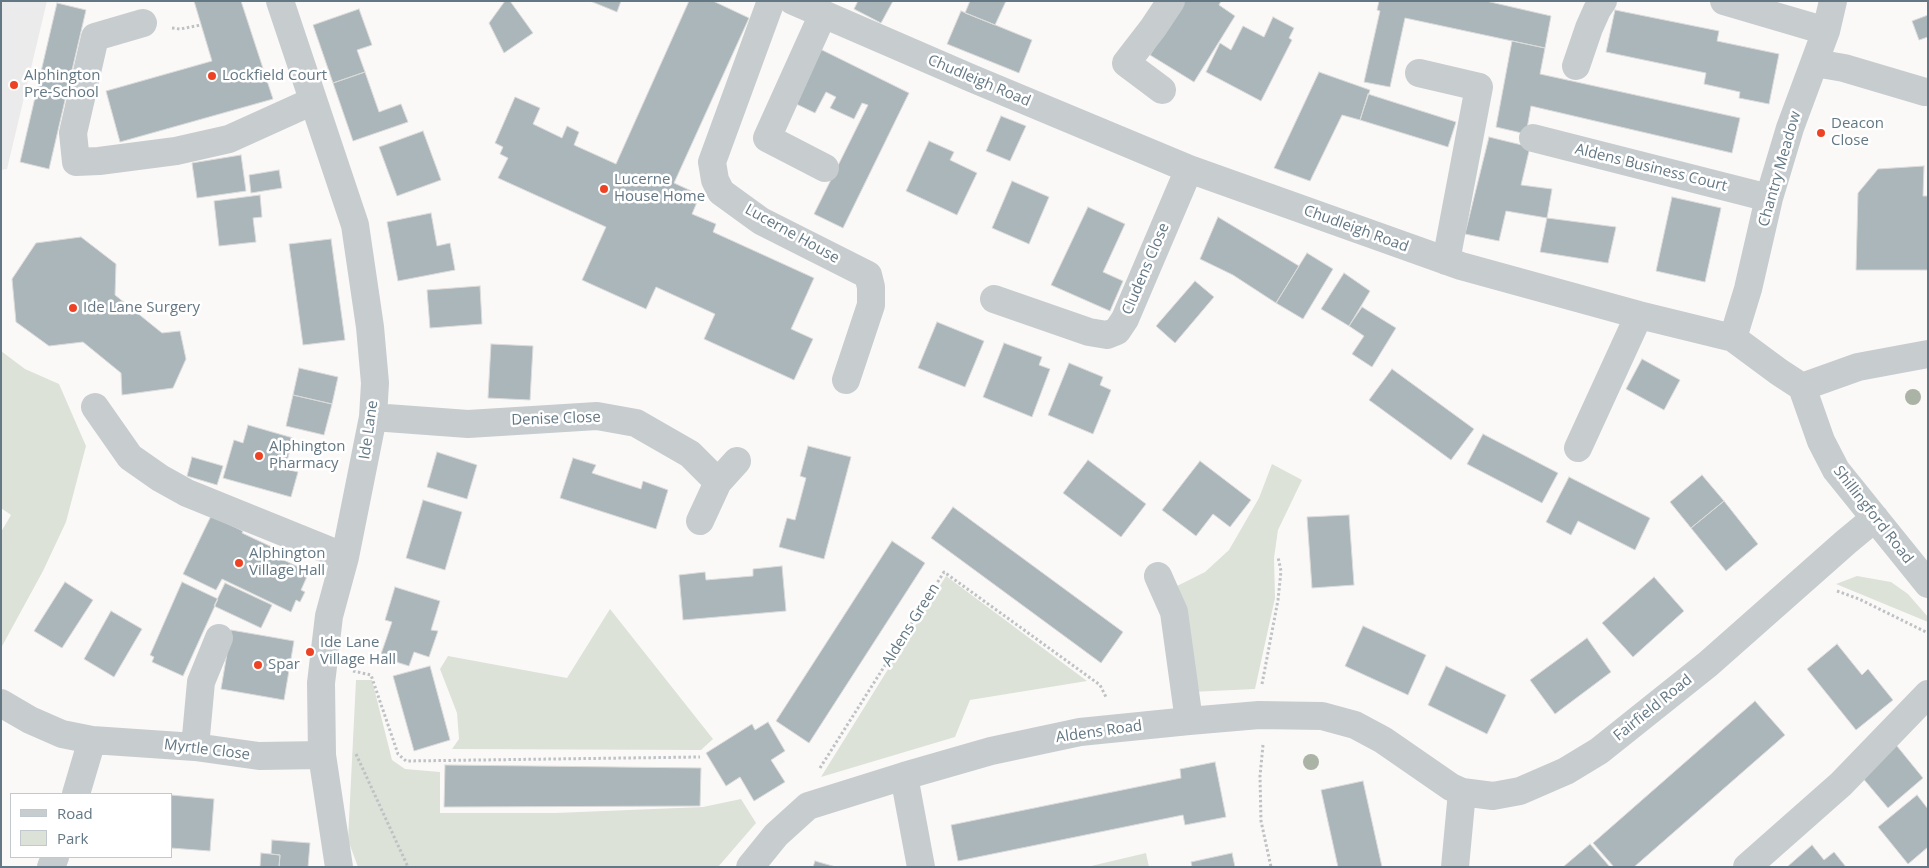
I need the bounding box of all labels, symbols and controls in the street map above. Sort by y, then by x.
street label: Chudleigh Road [925,51,1033,111]
place label: Alphington Pre-School [24,67,100,102]
place label: Lockfield Court [222,67,327,85]
marker: Lockfield Court [206,70,218,82]
marker: Alphington Pre-School [8,79,20,91]
street label: Chantry Meadow [1755,109,1805,229]
place label: Deacon Close [1831,115,1884,150]
marker: Deacon Close [1815,127,1827,139]
street label: Aldens Business Court [1573,140,1729,196]
place label: Lucerne House Home [614,171,705,206]
marker: Lucerne House Home [598,183,610,195]
street label: Lucerne House [742,201,842,267]
street label: Chudleigh Road [1301,202,1411,256]
street label: Cludens Close [1119,220,1173,318]
place label: Ide Lane Surgery [83,299,200,317]
marker: Ide Lane Surgery [67,302,79,314]
street label: Ide Lane [356,399,382,461]
street label: Denise Close [511,408,601,430]
place label: Alphington Pharmacy [269,438,345,473]
marker: Alphington Pharmacy [253,450,265,462]
street label: Shillingford Road [1829,463,1917,567]
place label: Alphington Village Hall [249,545,325,580]
marker: Alphington Village Hall [233,557,245,569]
street label: Aldens Green [878,580,944,670]
place label: Ide Lane Village Hall [320,634,396,669]
marker: Ide Lane Village Hall [304,646,316,658]
place label: Spar [268,656,300,674]
marker: Spar [252,659,264,671]
street label: Fairfield Road [1610,671,1696,745]
street label: Aldens Road [1055,717,1143,747]
street label: Myrtle Close [163,736,251,764]
legend [10,793,172,858]
text: Road [57,803,93,823]
text: Park [57,828,88,848]

